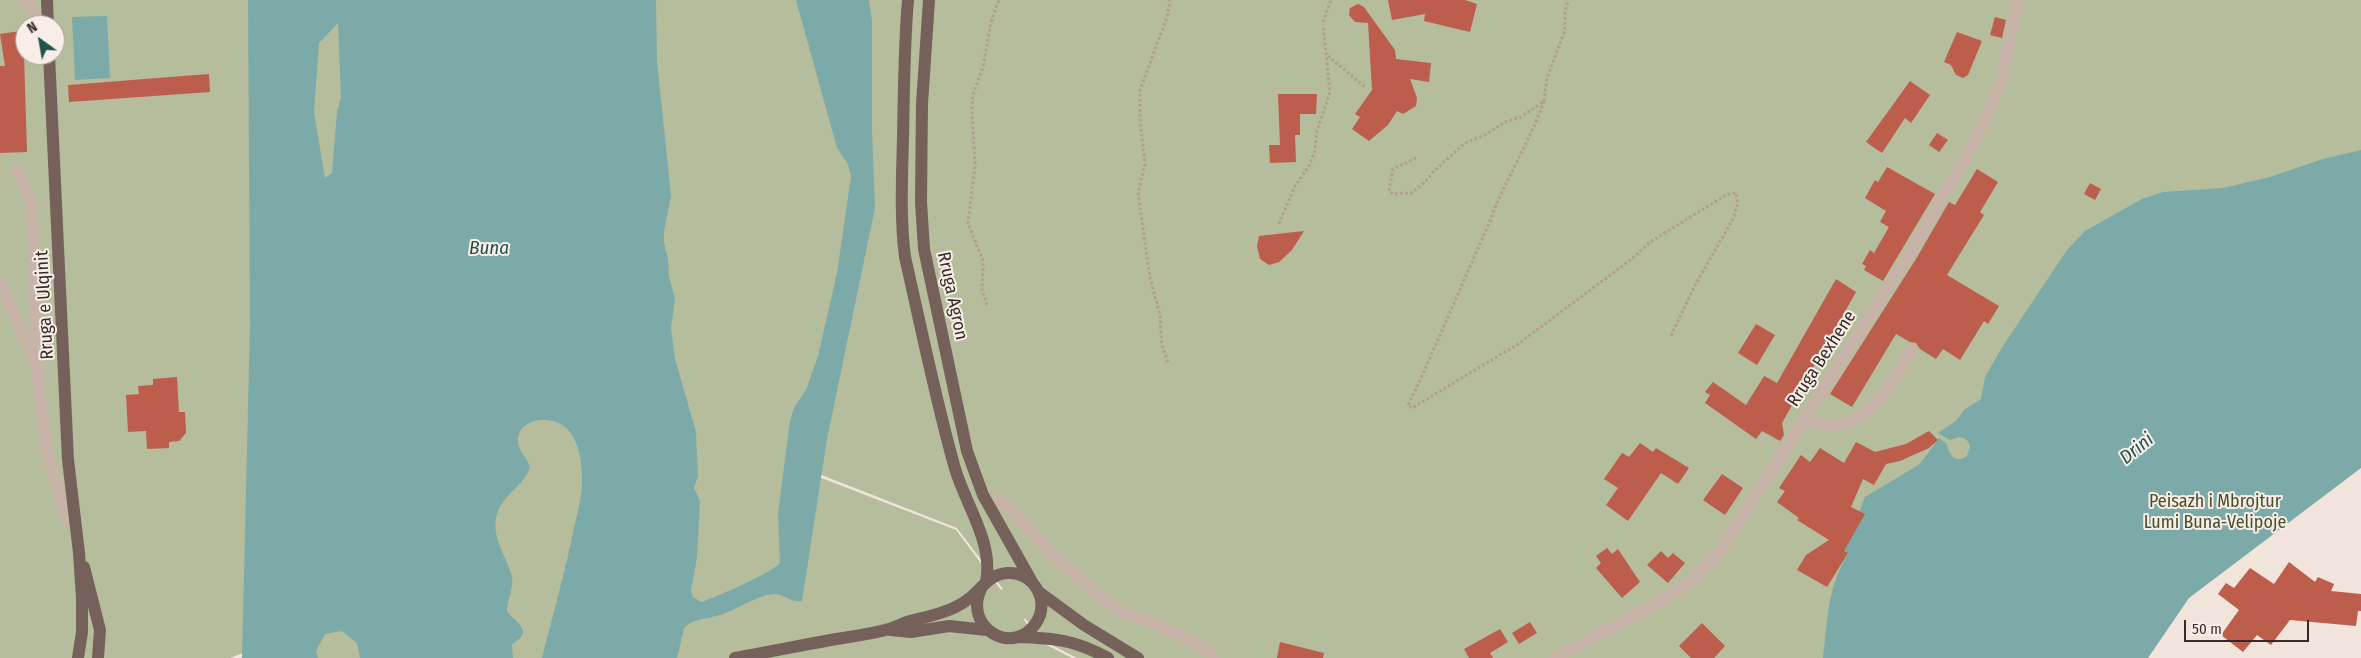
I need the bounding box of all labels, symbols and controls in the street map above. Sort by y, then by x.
north arrow [15,15,65,65]
text: N [24,18,40,37]
water label: Buna [469,238,509,260]
street label: Rruga e Ulqinit [31,250,59,360]
street label: Rruga Agron [932,250,972,342]
street label: Rruga Bexhene [1783,307,1861,411]
water label: Drini [2115,428,2159,470]
park label: Peisazh i Mbrojtur Lumi Buna-Velipoje [2144,491,2286,534]
scale bar [2186,610,2311,642]
text: 50 m [2192,620,2222,638]

